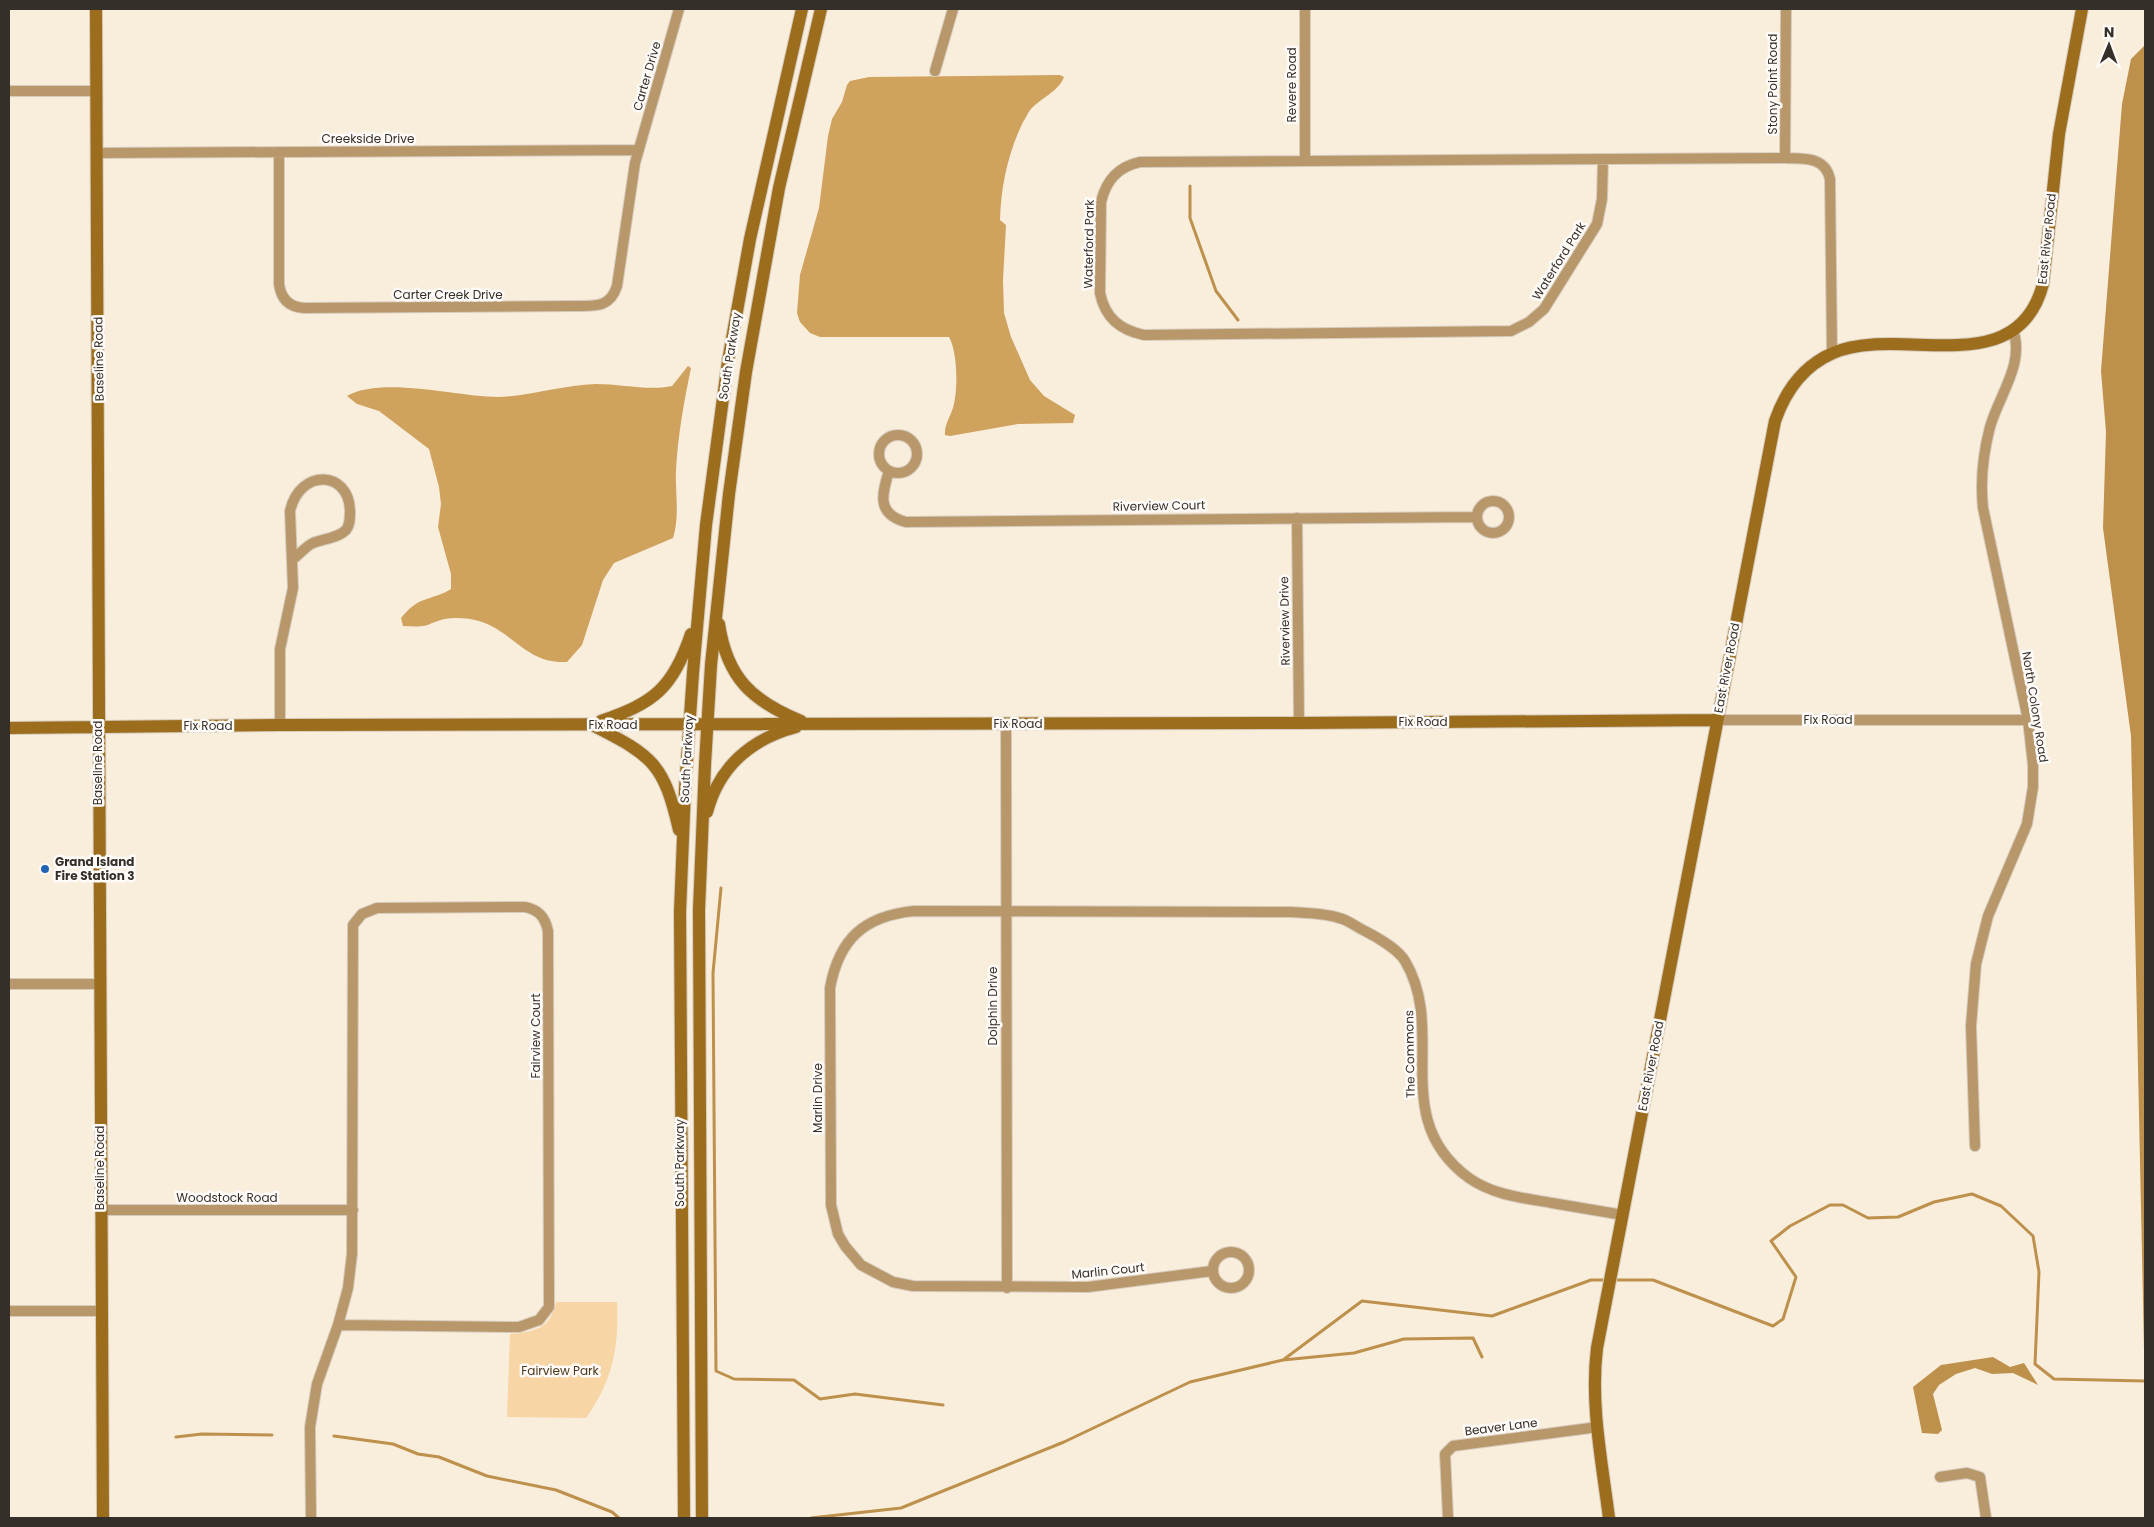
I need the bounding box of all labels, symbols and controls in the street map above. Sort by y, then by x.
north arrow [2084,20,2134,70]
text: N [2104,22,2115,42]
street label: Stony Point Road [1764,34,1781,134]
street label: Carter Drive [629,39,665,113]
street label: Revere Road [1283,47,1300,123]
street label: Creekside Drive [322,130,414,147]
street label: East River Road [2033,193,2060,285]
street label: Waterford Park [1079,198,1098,289]
street label: Waterford Park [1528,218,1590,303]
street label: Carter Creek Drive [393,286,503,303]
street label: South Parkway [714,311,745,401]
street label: Baseline Road [89,317,108,401]
street label: Riverview Court [1113,496,1205,515]
street label: Riverview Drive [1275,576,1294,666]
street label: East River Road [1709,621,1744,714]
street label: North Colony Road [2018,650,2053,764]
street label: Fix Road [1803,711,1853,728]
street label: Fix Road [1398,713,1448,730]
street label: South Parkway [676,714,697,803]
street label: Fix Road [993,715,1043,732]
street label: Fix Road [588,716,638,733]
street label: Fix Road [183,717,233,734]
street label: Baseline Road [89,721,106,805]
place label: Grand Island Fire Station 3 [55,853,135,884]
marker: Grand Island Fire Station 3 [39,863,51,875]
street label: Dolphin Drive [984,967,1001,1045]
street label: Fairview Court [527,993,544,1079]
street label: The Commons [1400,1010,1419,1098]
street label: East River Road [1633,1019,1668,1112]
street label: Marlin Drive [809,1063,826,1133]
street label: South Parkway [671,1119,688,1207]
street label: Baseline Road [91,1126,108,1210]
street label: Woodstock Road [176,1189,278,1206]
street label: Marlin Court [1071,1258,1145,1283]
park label: Fairview Park [521,1362,600,1379]
street label: Beaver Lane [1464,1414,1538,1439]

